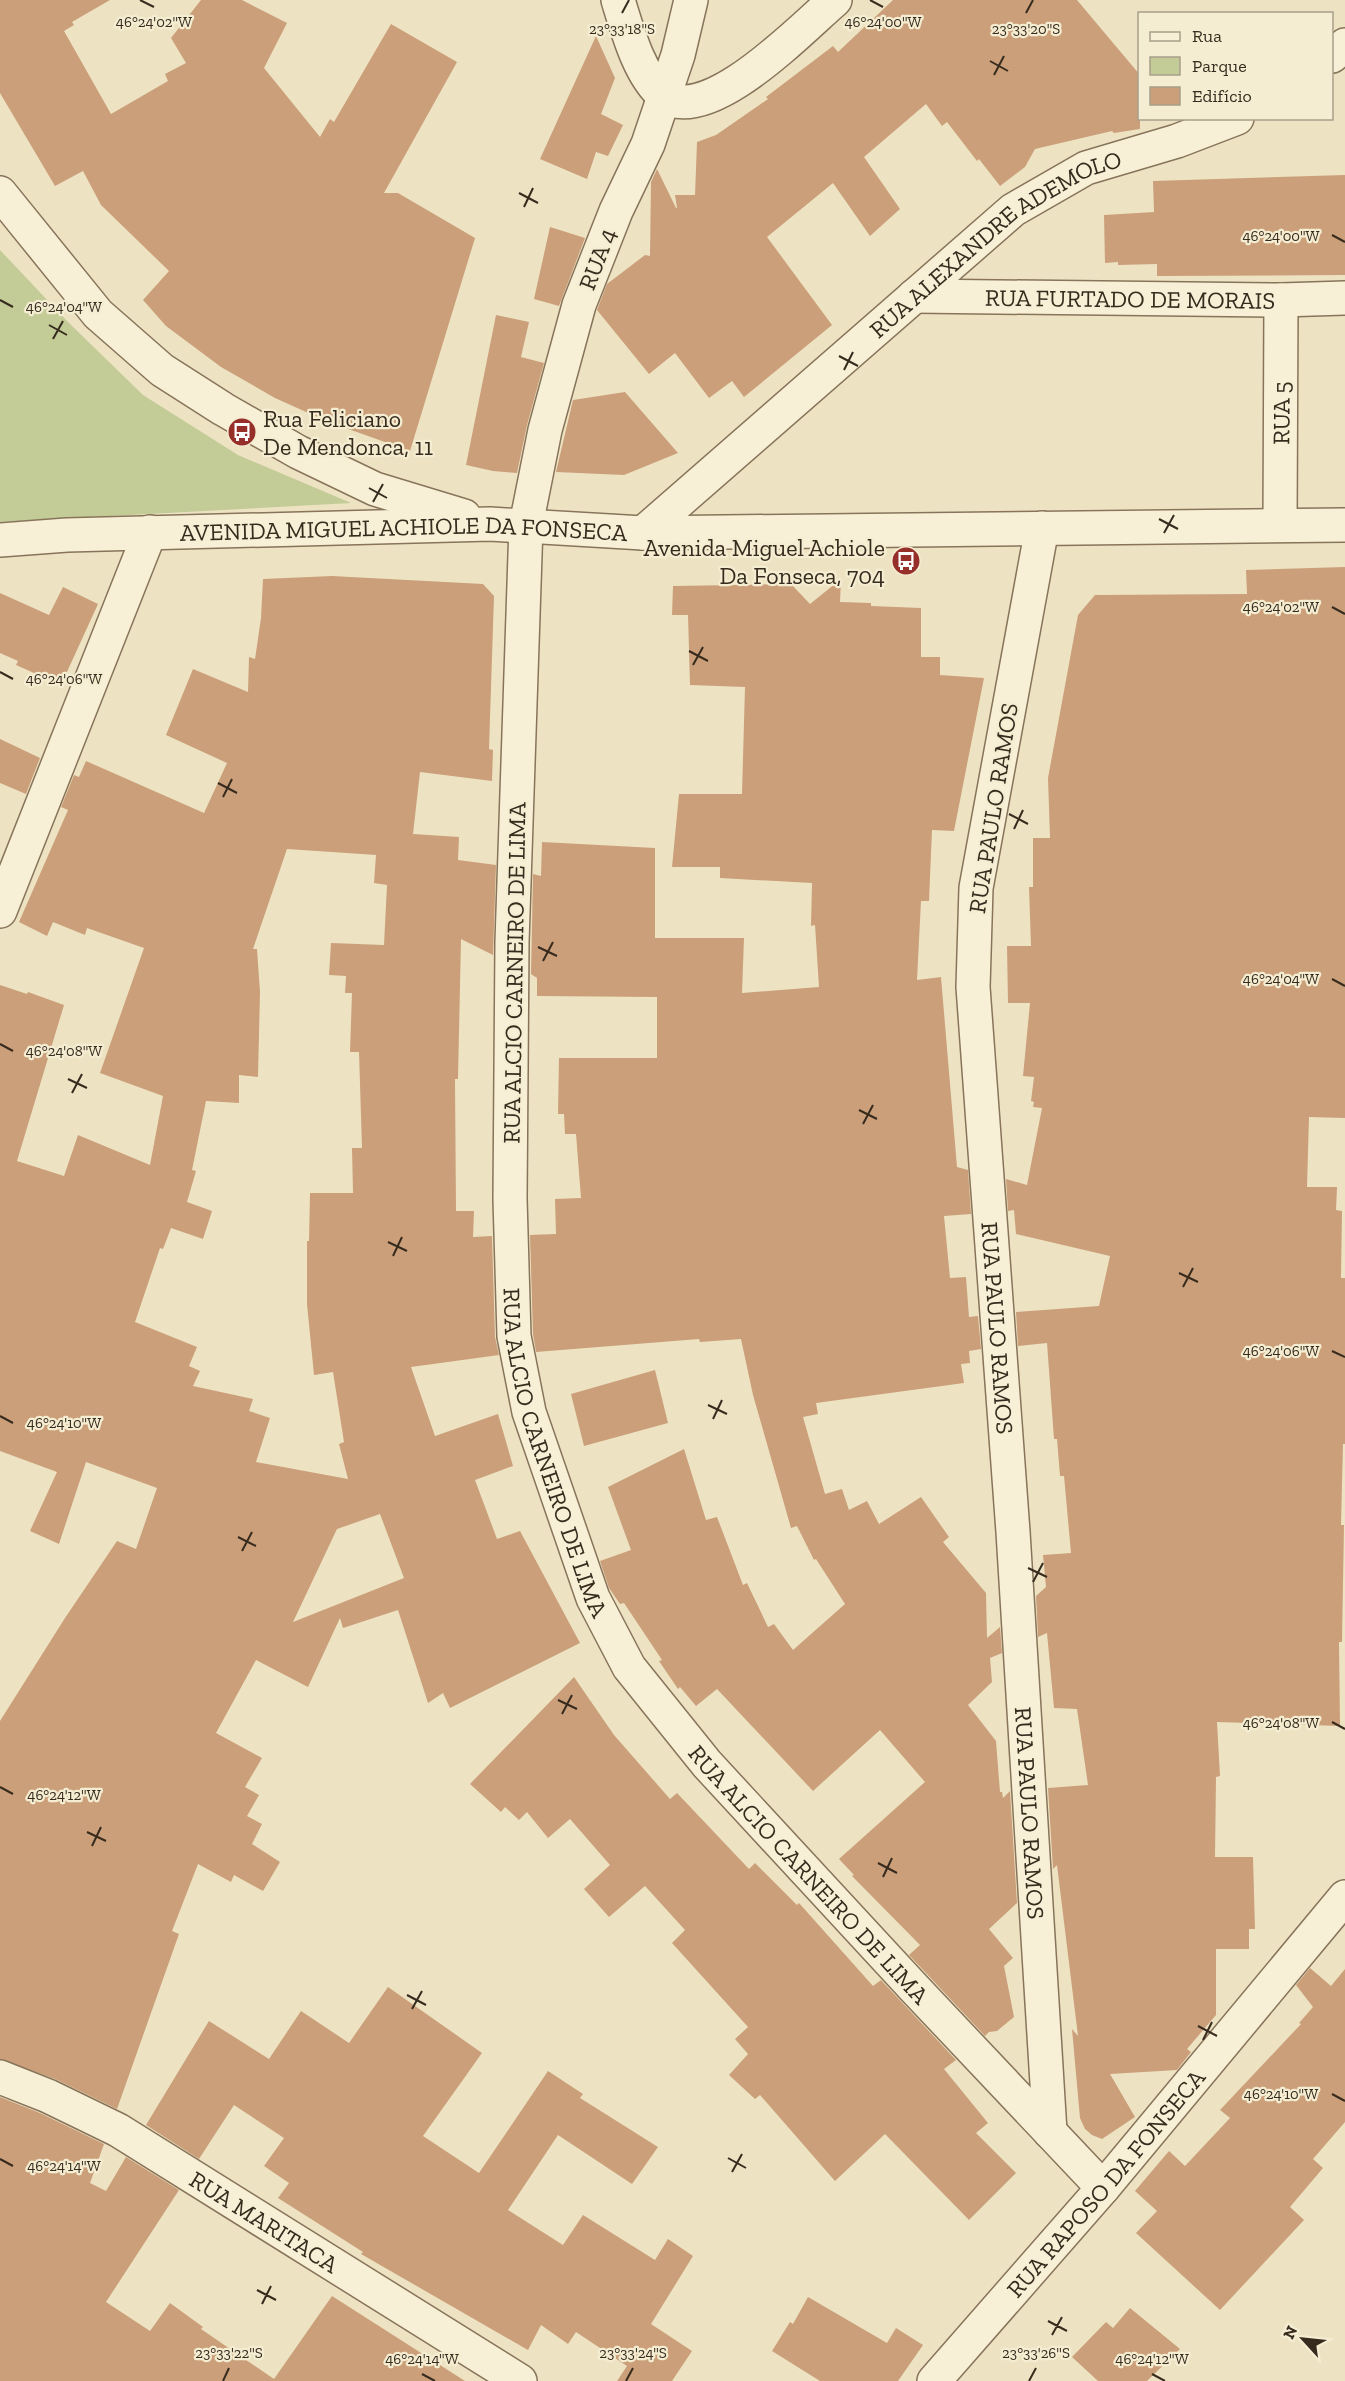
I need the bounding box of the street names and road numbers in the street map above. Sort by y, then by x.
street label: RUA ALEXANDRE ADEMOLO [863,144,1125,344]
street label: RUA 4 [572,224,622,294]
street label: RUA FURTADO DE MORAIS [985,282,1275,314]
street label: RUA 5 [1266,381,1295,445]
street label: AVENIDA MIGUEL ACHIOLE DA FONSECA [179,509,629,547]
street label: RUA PAULO RAMOS [962,701,1024,915]
street label: RUA ALCIO CARNEIRO DE LIMA [497,802,531,1144]
street label: RUA PAULO RAMOS [976,1221,1020,1435]
street label: RUA ALCIO CARNEIRO DE LIMA [498,1287,615,1622]
street label: RUA PAULO RAMOS [1009,1706,1051,1920]
street label: RUA ALCIO CARNEIRO DE LIMA [683,1739,936,2010]
street label: RUA RAPOSO DA FONSECA [1000,2062,1211,2303]
street label: RUA MARITACA [185,2164,344,2279]

